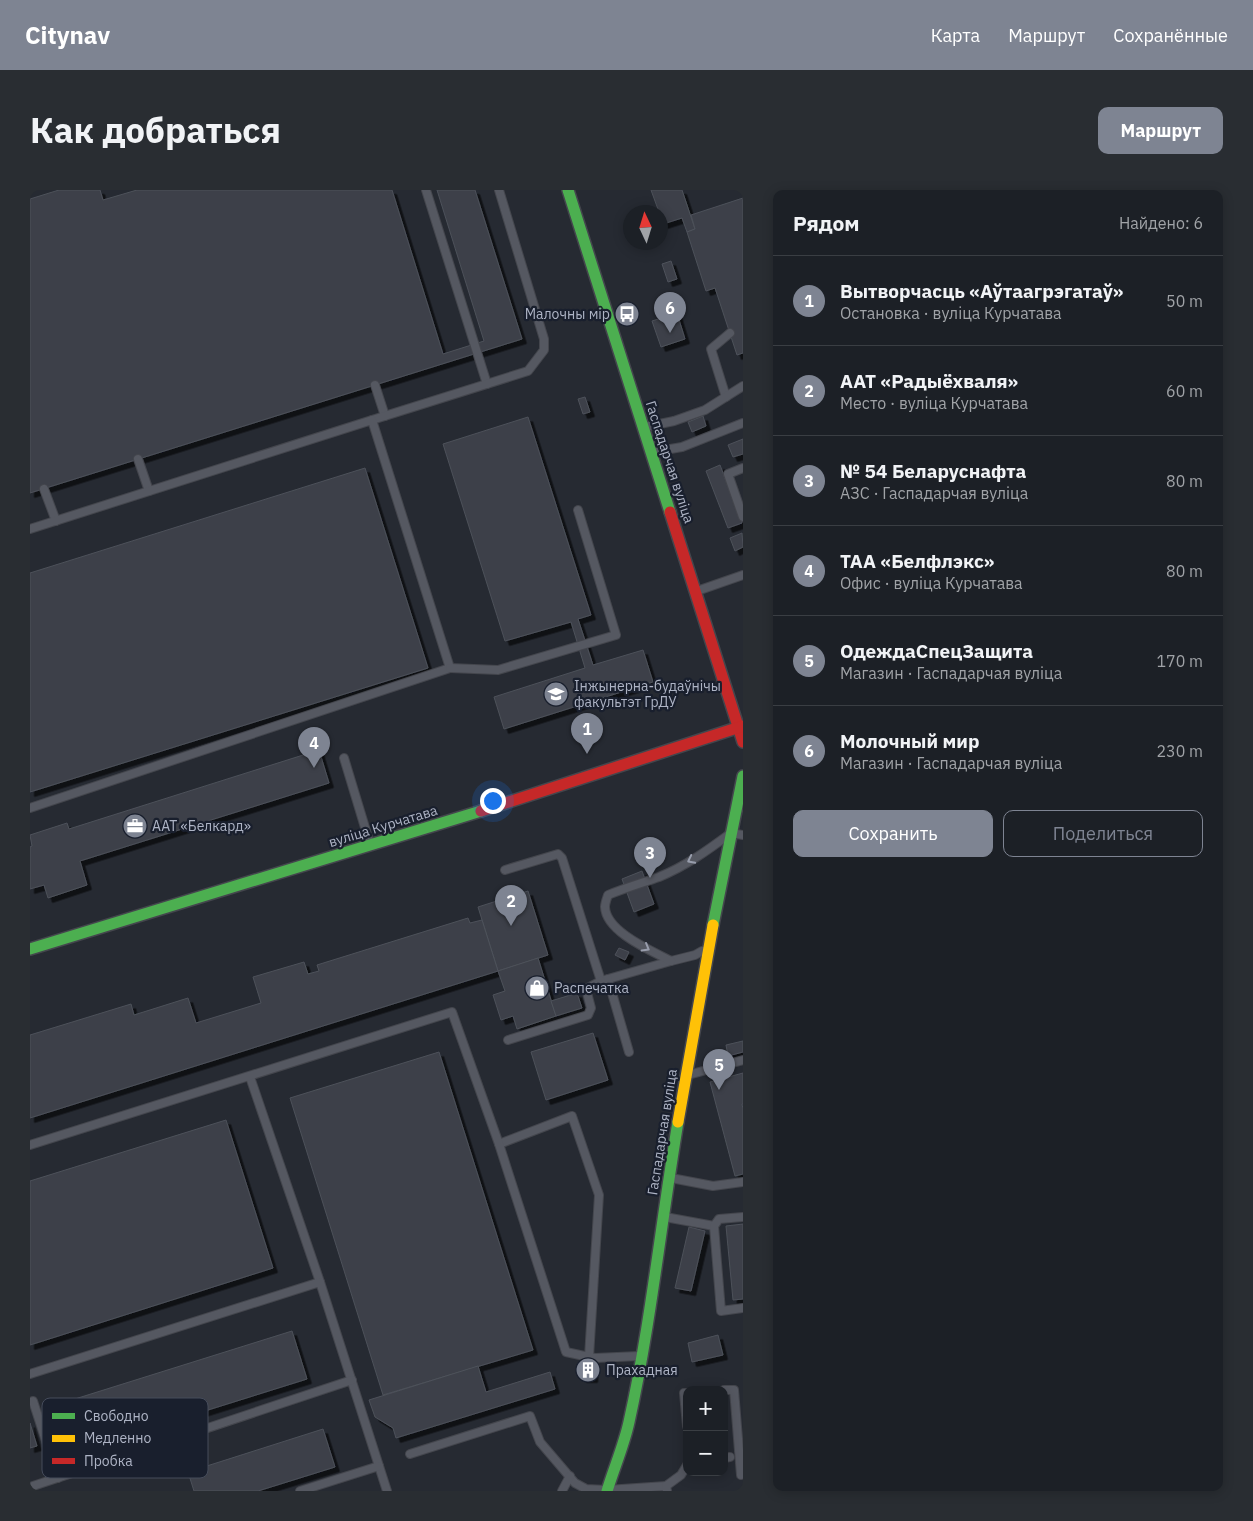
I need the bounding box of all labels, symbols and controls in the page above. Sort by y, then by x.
text: Citynav [25,19,110,51]
text: Карта [931,24,980,47]
text: Маршрут [1008,24,1085,47]
text: Сохранённые [1113,24,1228,47]
text: Как добраться [30,107,281,153]
button: Маршрут [1098,107,1223,154]
north arrow [623,205,668,250]
text: Рядом [793,209,860,237]
text: Найдено: 6 [1119,213,1203,233]
text: Вытворчасць «Аўтаагрэгатаў» [840,279,1123,303]
text: 1 [804,291,814,311]
text: 50 m [1166,291,1203,311]
pin: 6 [654,292,686,333]
bus stop icon: Малочны мір [614,301,640,327]
text: Остановка · вуліца Курчатава [840,303,1062,323]
place label: Малочны мір [525,305,610,323]
text: ААТ «Радыёхваля» [840,369,1018,393]
text: 2 [804,381,814,401]
text: 60 m [1166,381,1203,401]
text: Место · вуліца Курчатава [840,393,1028,413]
street label: Гаспадарчая вуліца [642,399,698,526]
text: № 54 Беларуснафта [840,459,1026,483]
text: 3 [804,471,814,491]
text: 80 m [1166,471,1203,491]
text: АЗС · Гаспадарчая вуліца [840,483,1028,503]
text: ТАА «Белфлэкс» [840,549,994,573]
text: 4 [804,561,814,581]
text: 80 m [1166,561,1203,581]
text: Офис · вуліца Курчатава [840,573,1023,593]
text: ОдеждаСпецЗащита [840,639,1033,663]
text: 5 [804,651,814,671]
text: 170 m [1156,651,1203,671]
text: Магазин · Гаспадарчая вуліца [840,663,1062,683]
place label: Інжынерна-будаўнічы факультэт ГрДУ [574,677,721,711]
school or university icon: Інжынерна-будаўнічы факультэт ГрДУ [543,681,569,707]
pin: 1 [571,713,603,754]
pin: 4 [298,727,330,768]
text: Молочный мир [840,729,980,753]
text: 6 [804,741,814,761]
text: 230 m [1156,741,1203,761]
text: Магазин · Гаспадарчая вуліца [840,753,1062,773]
your location [480,788,506,814]
street label: вуліца Курчатава [326,801,440,851]
button: Сохранить [793,810,993,857]
button: Поделиться [1003,810,1203,857]
office icon: ААТ «Белкард» [122,813,148,839]
place label: ААТ «Белкард» [152,817,251,835]
pin: 3 [634,837,666,878]
one-way arrow [687,854,696,864]
pin: 2 [495,885,527,926]
one-way arrow [640,941,649,951]
shop icon: Распечатка [524,975,550,1001]
place label: Распечатка [554,979,629,997]
pin: 5 [703,1049,735,1090]
street label: Гаспадарчая вуліца [643,1067,681,1196]
building icon: Прахадная [575,1357,601,1383]
place label: Прахадная [606,1361,678,1379]
map controls [683,1386,728,1476]
button: + [683,1386,728,1431]
legend [42,1398,208,1478]
text: Свободно [84,1407,149,1425]
text: Медленно [84,1429,152,1447]
button: − [683,1431,728,1476]
text: Пробка [84,1452,133,1470]

